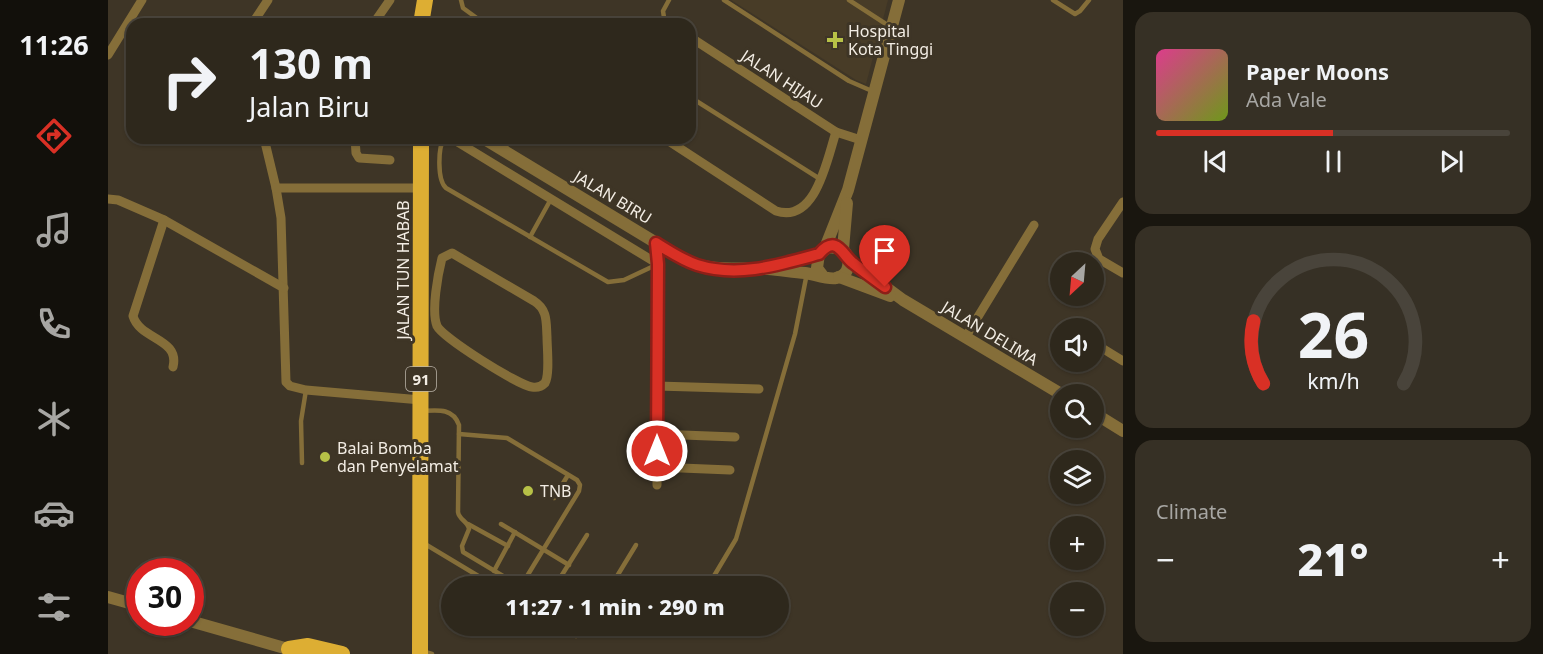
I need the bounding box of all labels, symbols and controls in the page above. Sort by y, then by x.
place label: Hospital Kota Tinggi [848,20,933,60]
text: 11:26 [19,26,89,63]
marker: Hospital Kota Tinggi [826,31,844,49]
text: 130 m [249,34,373,91]
icon: right [150,42,228,120]
street label: JALAN HIJAU [735,43,827,114]
text: Paper Moons [1246,56,1389,86]
text: Ada Vale [1246,86,1327,113]
text: Jalan Biru [249,88,370,125]
icon: directions [33,115,75,157]
icon: previous [1199,145,1232,178]
icon: pause [1317,145,1350,178]
icon: next [1435,145,1468,178]
street label: JALAN BIRU [568,164,656,229]
street label: JALAN TUN HABAB [392,200,414,342]
icon: music [33,209,75,251]
pin [859,225,910,287]
icon: arrive [868,234,901,267]
north arrow [1050,252,1104,306]
map controls [1050,252,1104,636]
text: 26 [1297,291,1369,376]
street label: JALAN DELIMA [936,295,1043,371]
icon: phone [33,303,75,345]
button: sound [1050,318,1104,372]
text: km/h [1307,366,1359,395]
road number: 91 [406,367,436,391]
button: search [1050,384,1104,438]
icon: climate [33,398,75,440]
position arrow [625,419,689,483]
place label: Balai Bomba dan Penyelamat [337,437,459,477]
marker: Balai Bomba dan Penyelamat [318,450,332,464]
button: layers [1050,450,1104,504]
place label: TNB [540,480,571,502]
marker: TNB [521,484,535,498]
icon: car [33,492,75,534]
text: Climate [1156,498,1227,525]
button: + [1050,516,1104,570]
text: 21° [1297,528,1369,589]
text: − [1156,537,1175,582]
text: + [1491,537,1510,582]
speed limit sign: 30 [126,558,204,636]
button: − [1050,582,1104,636]
icon: filters [33,586,75,628]
text: 11:27 · 1 min · 290 m [505,591,725,621]

